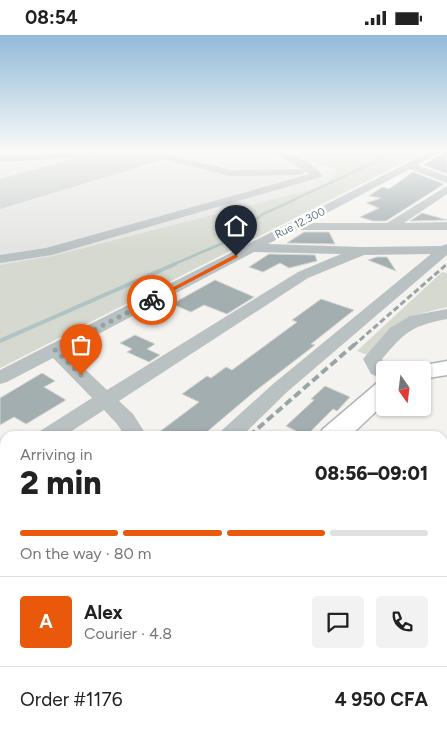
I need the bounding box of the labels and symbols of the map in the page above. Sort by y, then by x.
pin [215,205,257,256]
street label: Rue 12.300 [273,205,327,241]
courier [127,275,177,325]
pin [60,324,102,375]
north arrow [376,361,431,416]

